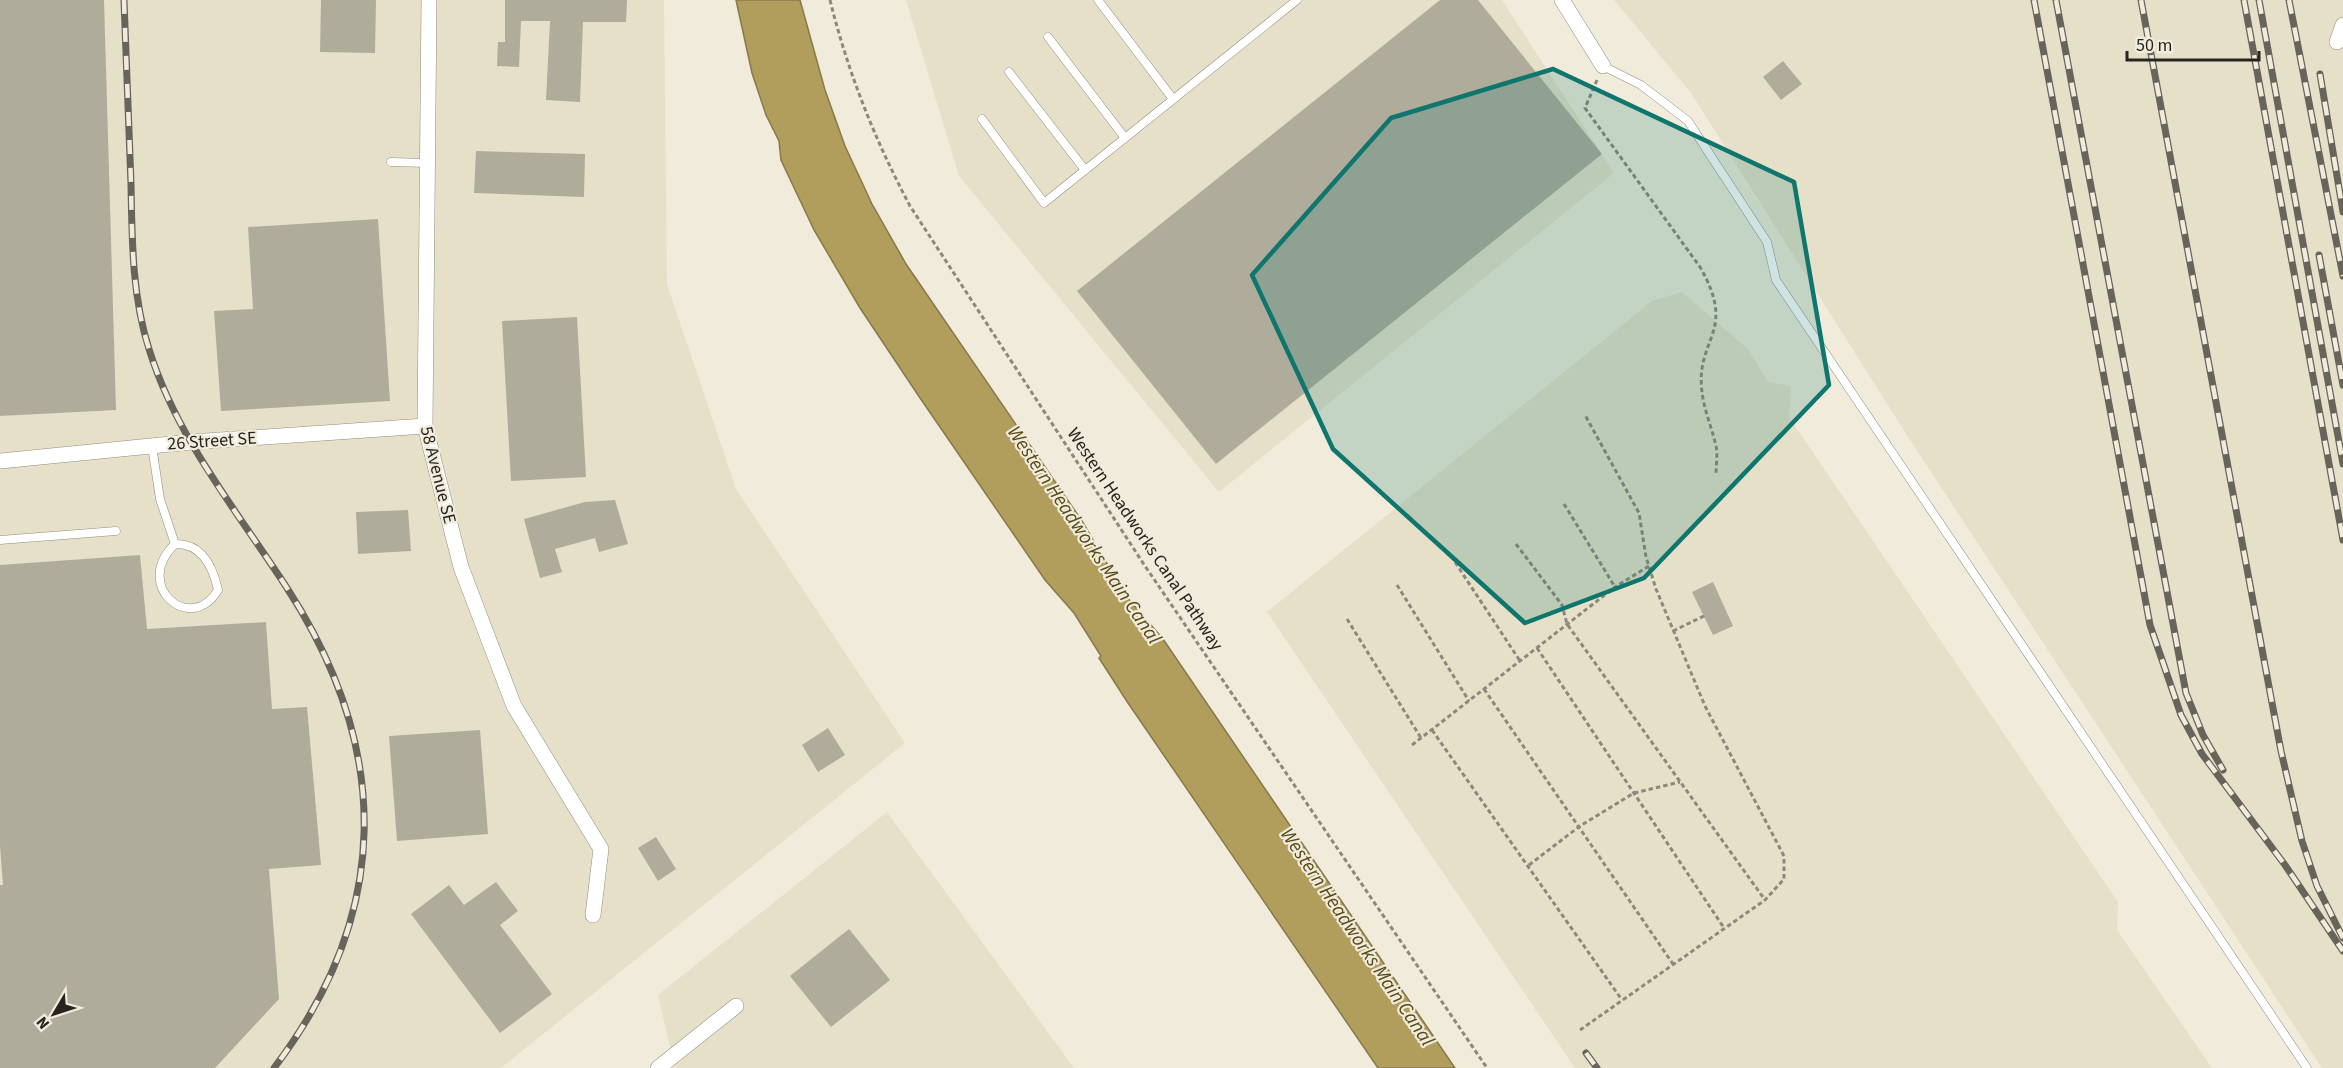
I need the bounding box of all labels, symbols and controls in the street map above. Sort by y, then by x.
scale bar [2127,24,2259,62]
text: 50 m [2136,33,2172,58]
water label: Western Headworks Main Canal [1000,420,1168,650]
street label: Western Headworks Canal Pathway [1061,423,1229,656]
street label: 58 Avenue SE [414,424,462,526]
street label: 26 Street SE [167,425,257,457]
water label: Western Headworks Main Canal [1273,822,1441,1052]
north arrow [24,984,84,1044]
text: N [31,1012,55,1034]

